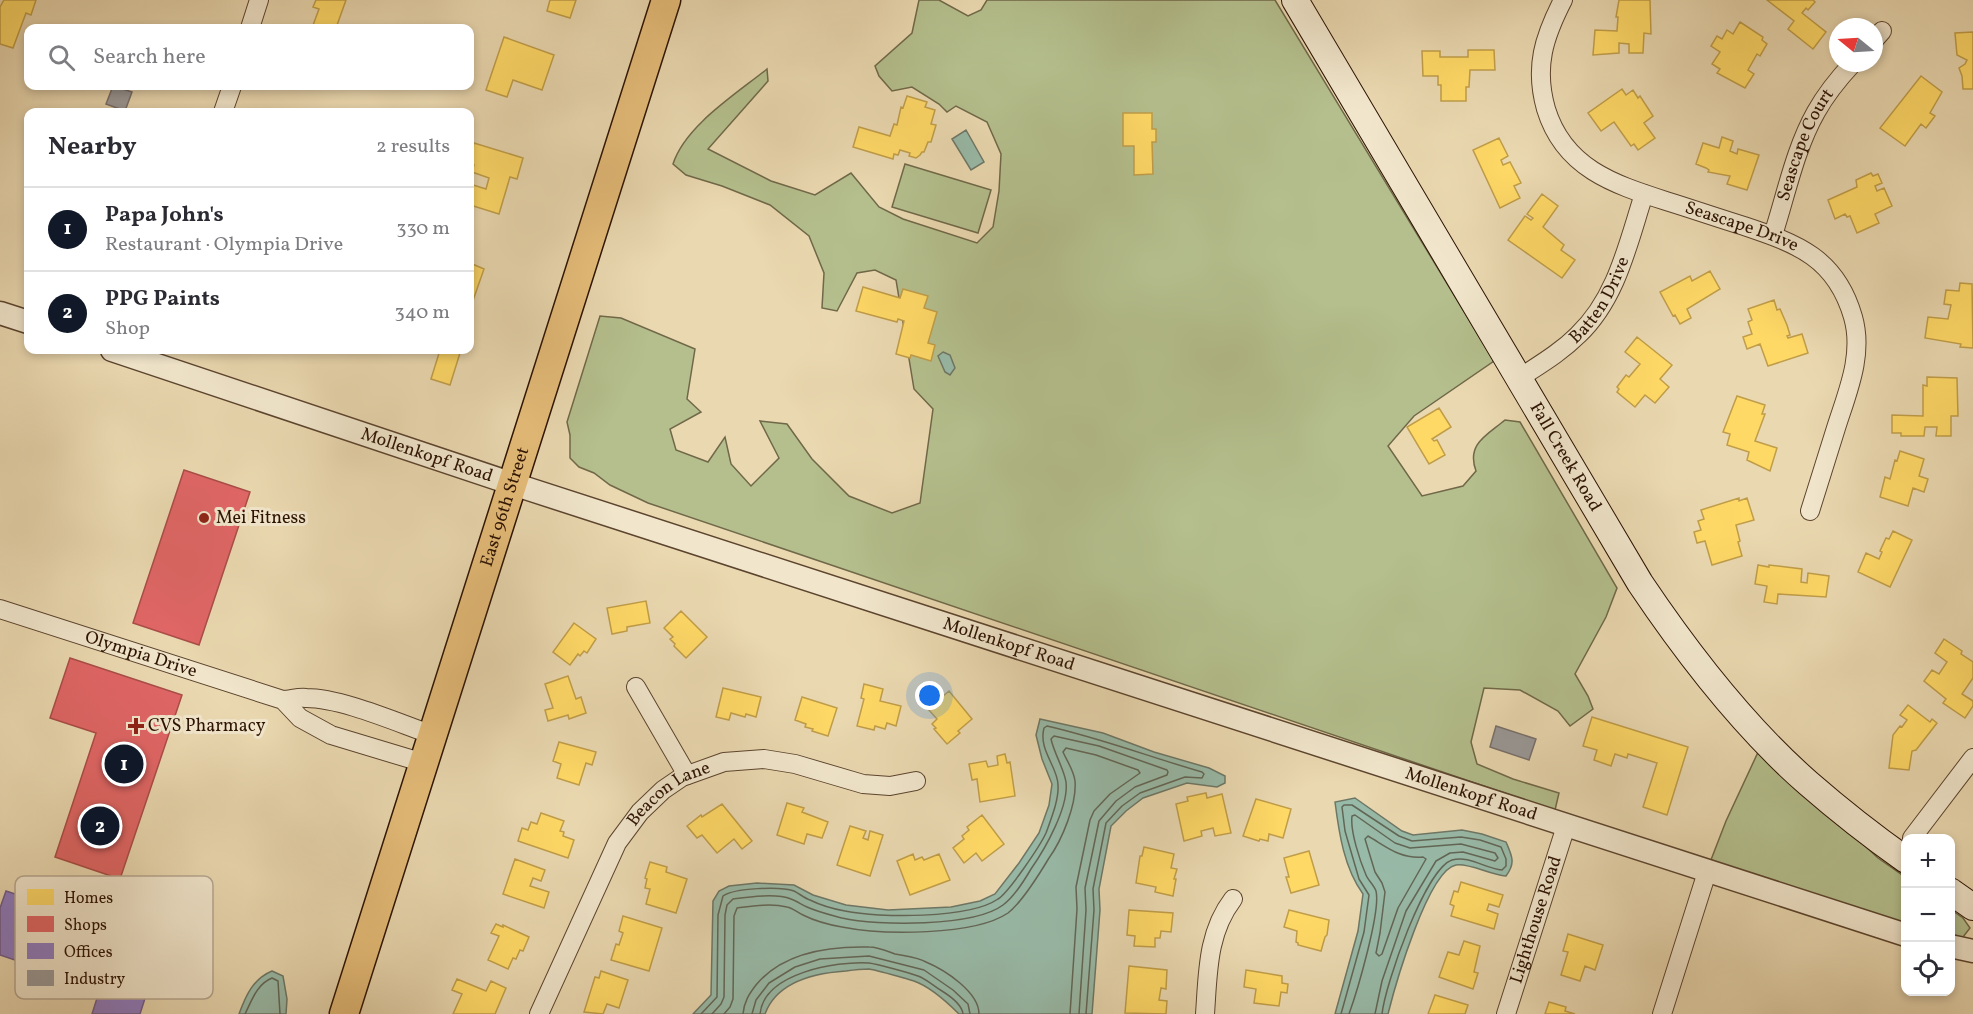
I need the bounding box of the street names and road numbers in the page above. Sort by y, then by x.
street label: Seascape Court [1771,83,1840,204]
street label: Seascape Drive [1682,195,1803,258]
street label: Batten Drive [1563,253,1636,350]
street label: Fall Creek Road [1523,398,1608,516]
street label: Mollenkopf Road [358,422,496,489]
street label: East 96th Street [474,444,536,570]
street label: Mollenkopf Road [940,611,1078,678]
street label: Olympia Drive [82,625,200,684]
street label: Beacon Lane [621,755,714,832]
street label: Mollenkopf Road [1402,761,1541,827]
street label: Lighthouse Road [1504,853,1568,987]

